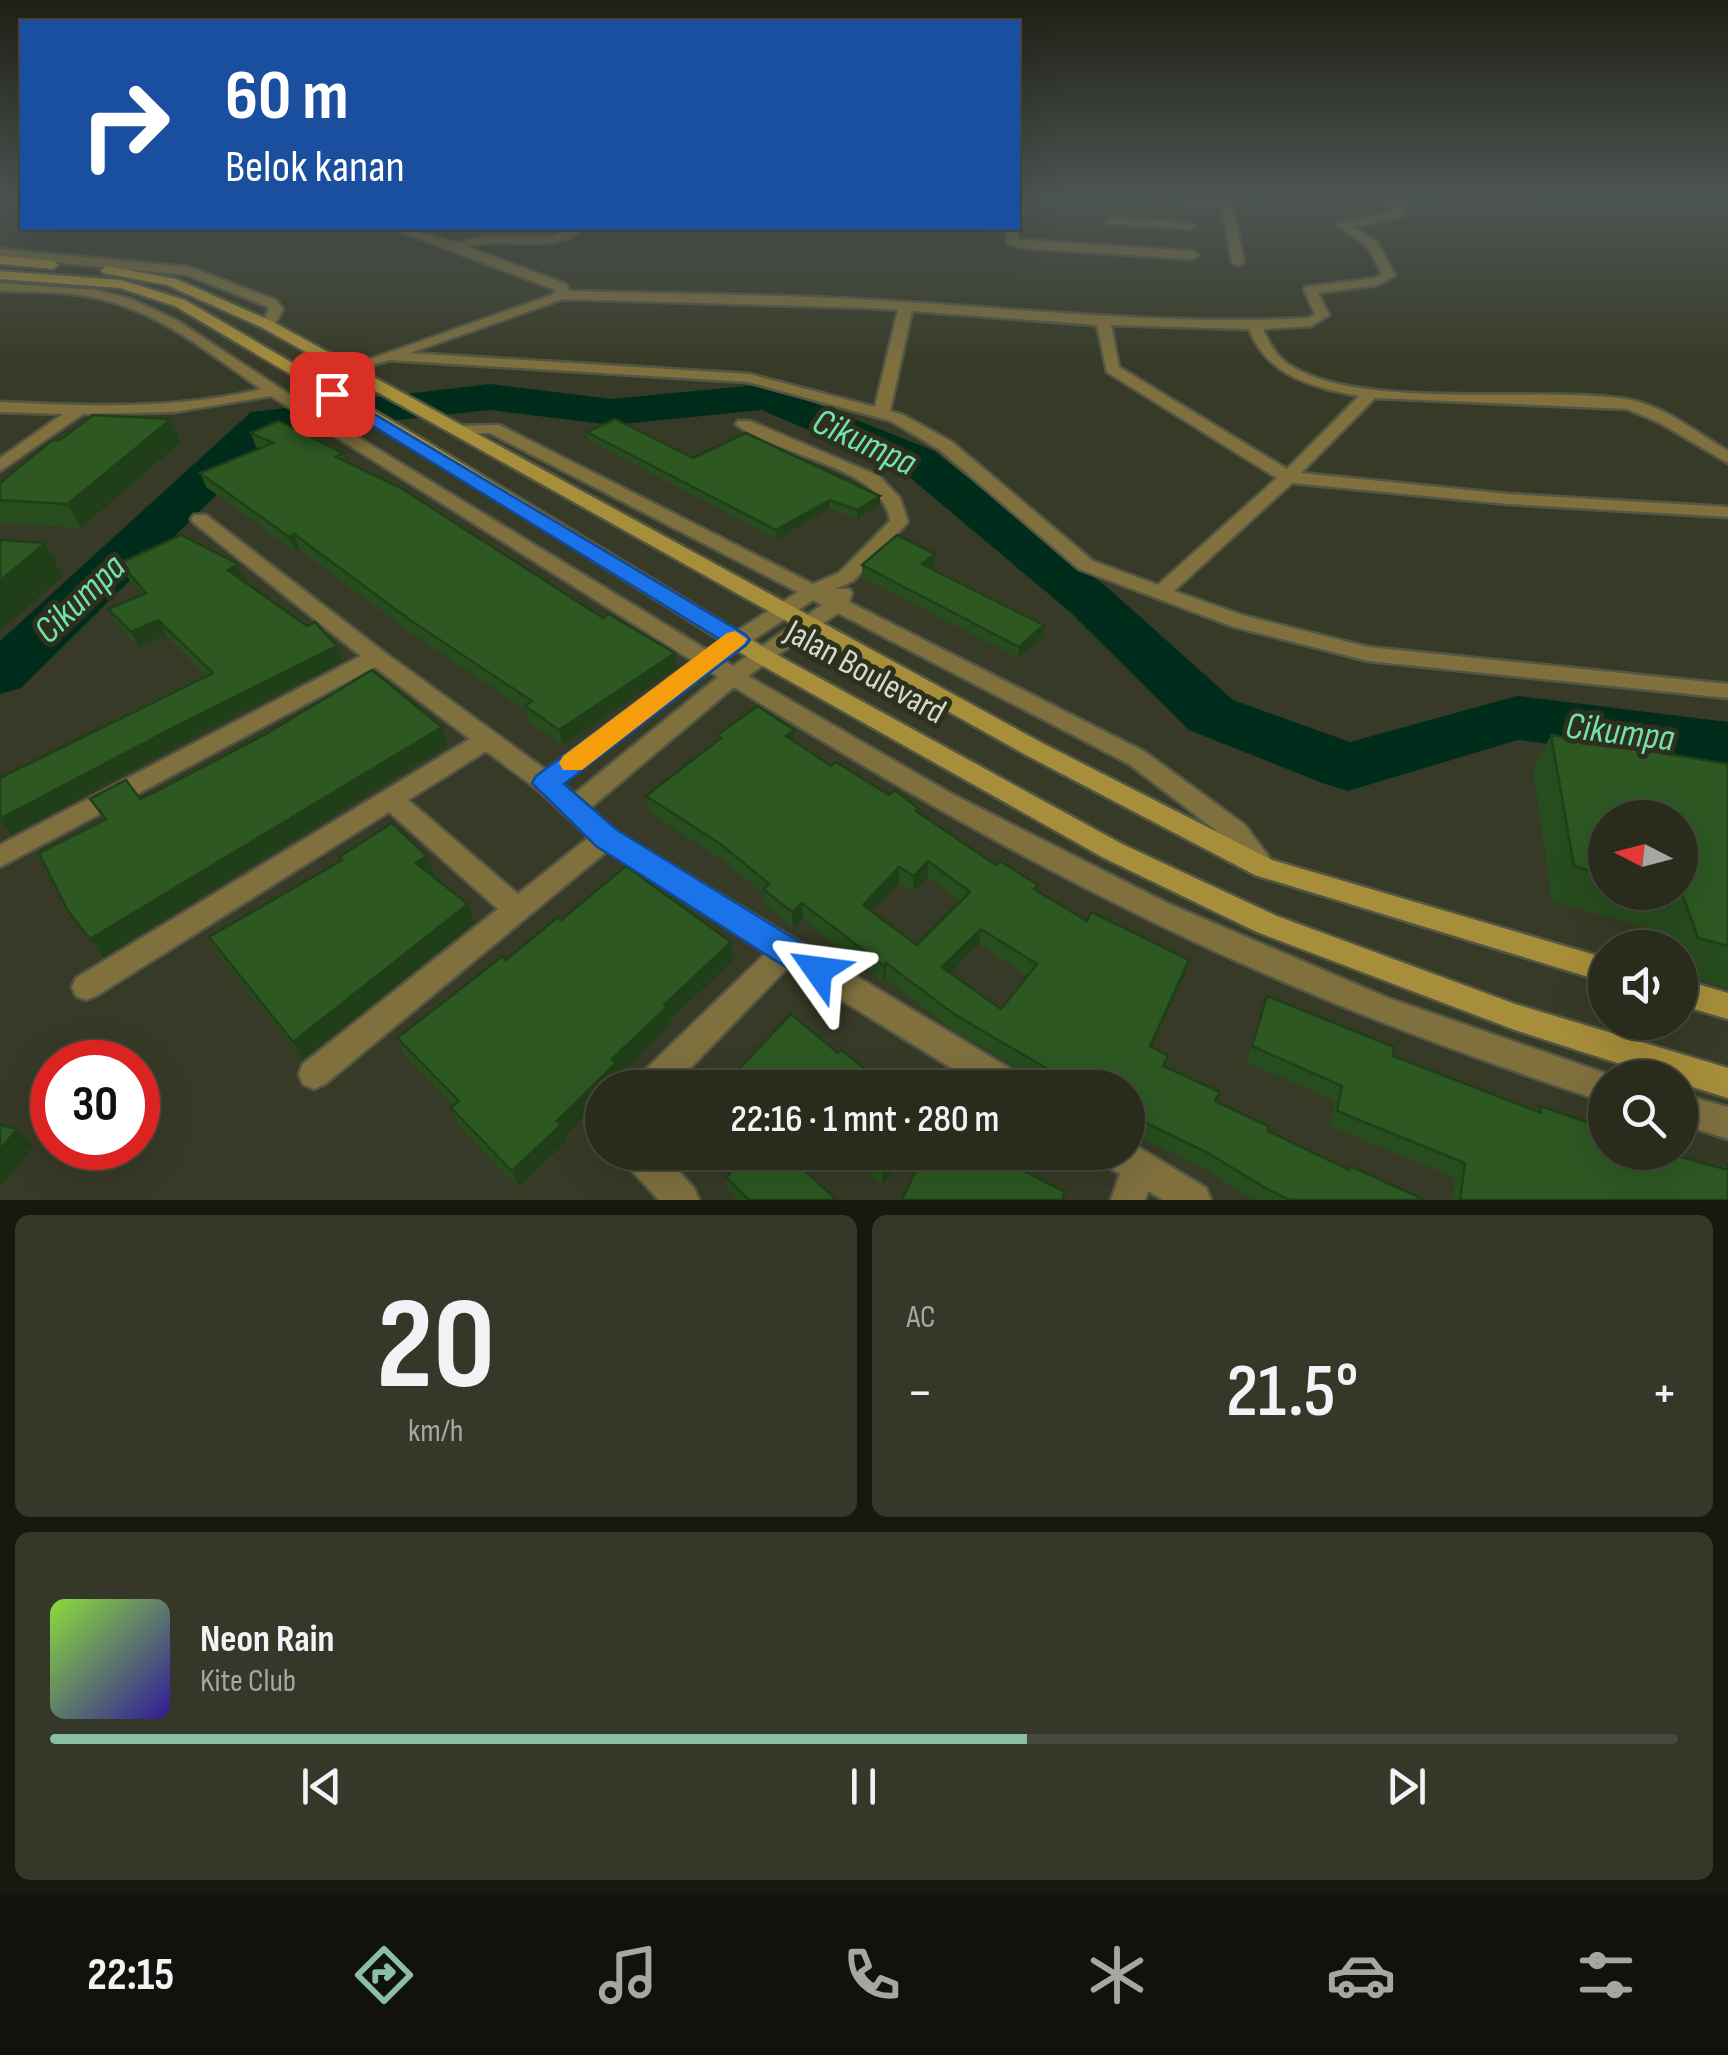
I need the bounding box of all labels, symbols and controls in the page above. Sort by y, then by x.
text: 60 m [225,55,349,139]
icon: right [60,60,190,190]
text: Belok kanan [225,140,405,195]
pin [290,352,375,437]
icon: arrive [305,367,360,422]
water label: Cikumpa [805,399,923,486]
water label: Cikumpa [25,545,135,653]
street label: Jalan Boulevard [777,610,953,734]
water label: Cikumpa [1563,703,1677,761]
north arrow [1588,800,1698,910]
map controls [1588,800,1698,1170]
position arrow [766,918,870,1022]
button: sound [1588,930,1698,1040]
speed limit sign: 30 [30,1040,160,1170]
button: search [1588,1060,1698,1170]
text: 22:16 · 1 mnt · 280 m [731,1097,999,1142]
text: 20 [376,1269,495,1425]
text: AC [907,1298,935,1337]
text: 21.5° [1226,1347,1359,1438]
text: − [907,1360,933,1427]
text: + [1651,1360,1678,1427]
text: km/h [408,1412,463,1451]
text: Neon Rain [200,1617,334,1662]
text: Kite Club [200,1662,296,1701]
icon: previous [294,1759,349,1814]
icon: pause [836,1759,891,1814]
icon: next [1379,1759,1434,1814]
icon: directions [349,1940,419,2010]
icon: music [593,1940,663,2010]
icon: phone [837,1940,907,2010]
icon: climate [1082,1940,1152,2010]
icon: car [1326,1940,1396,2010]
icon: filters [1571,1940,1641,2010]
text: 22:15 [87,1948,174,2003]

